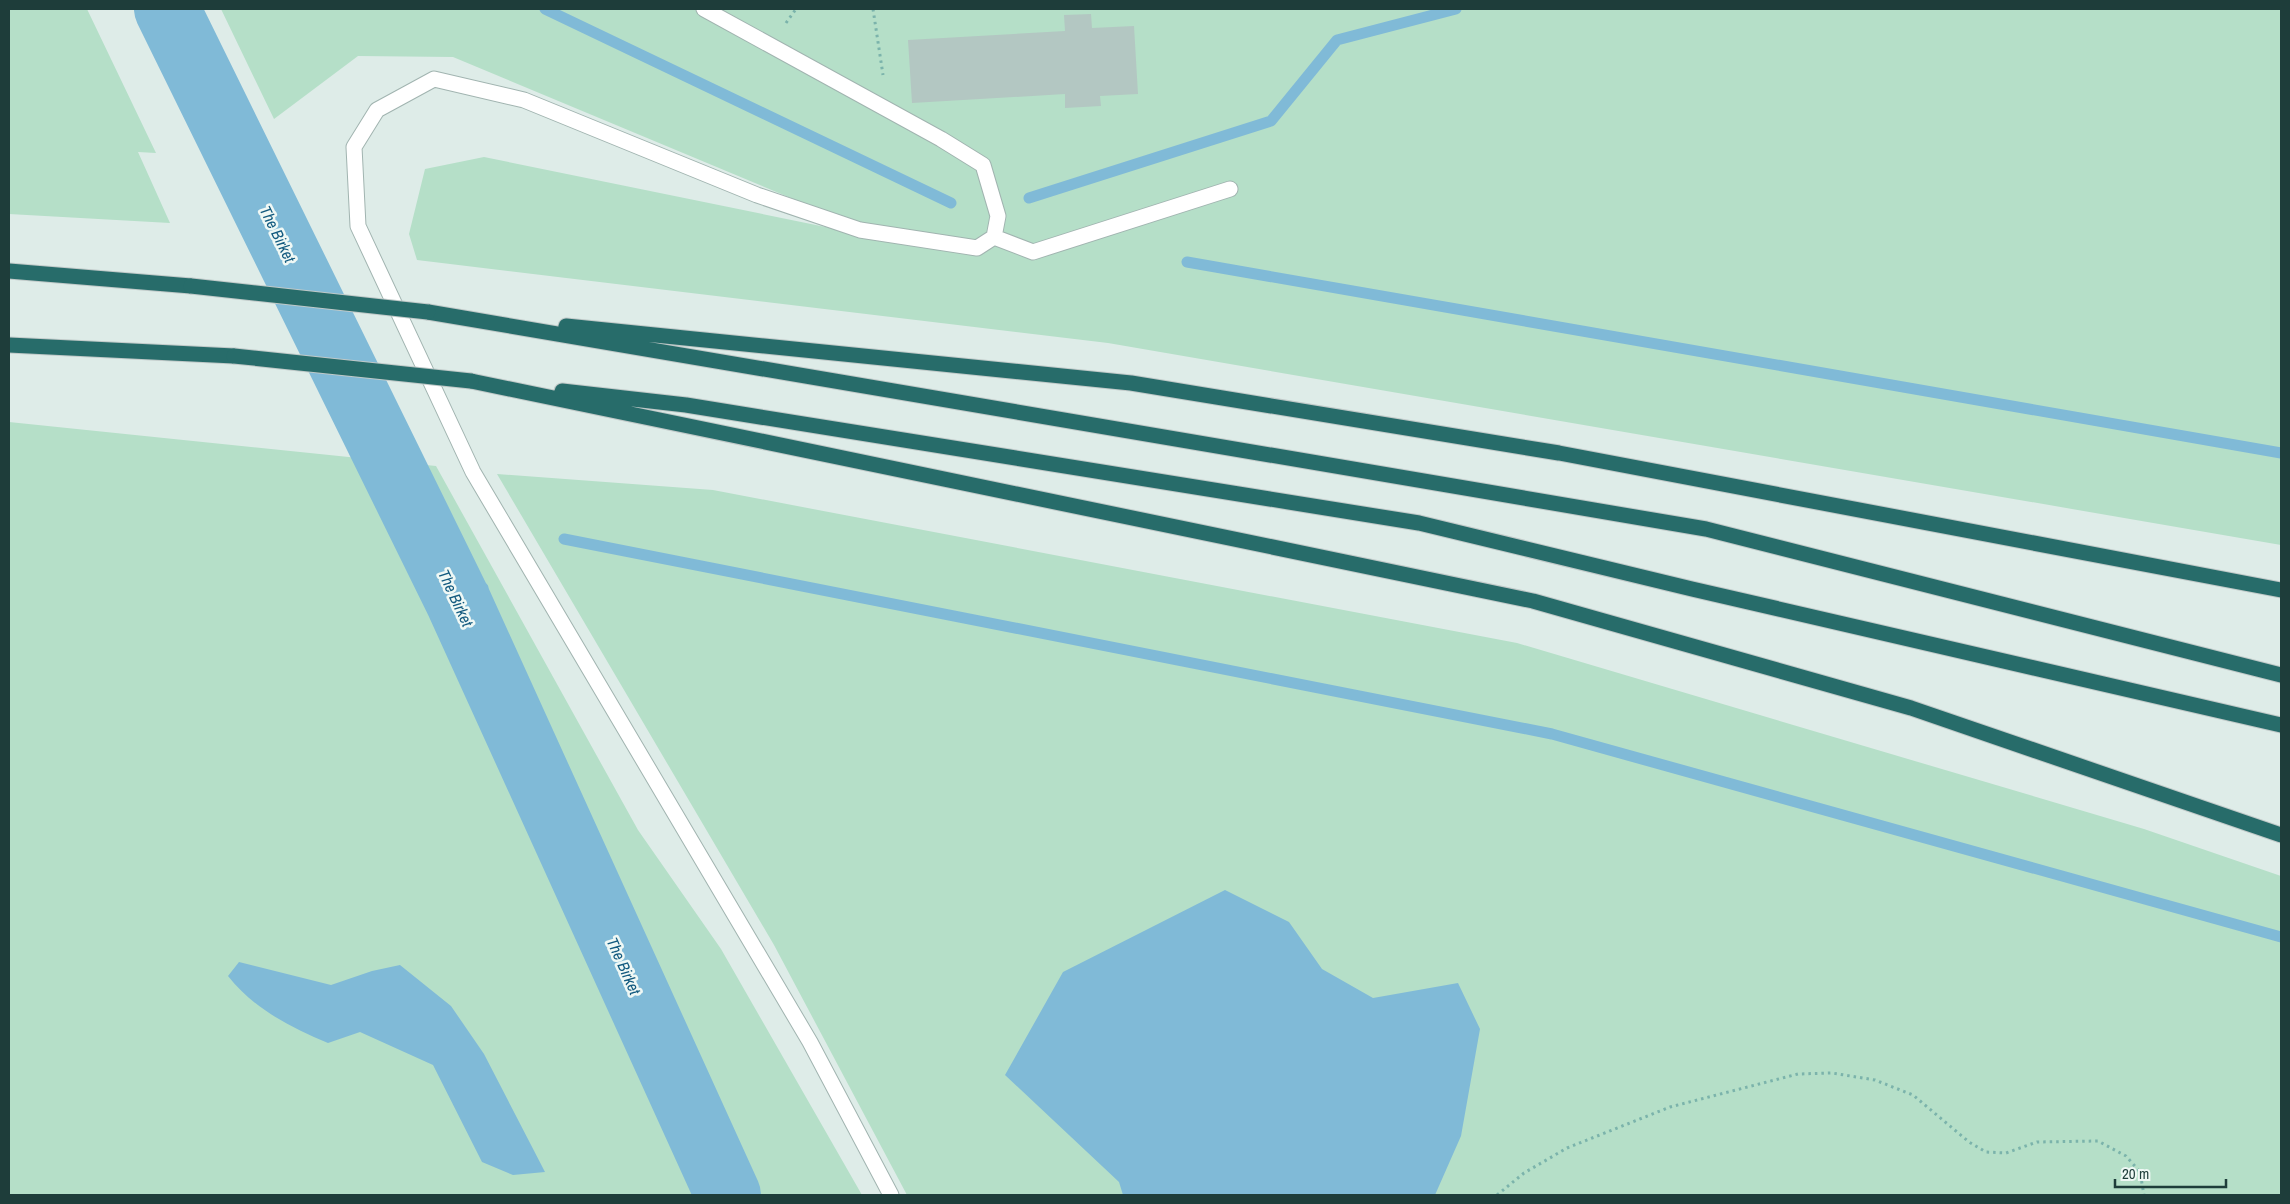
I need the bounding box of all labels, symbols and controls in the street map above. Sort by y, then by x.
water label: The Birket [255,202,301,266]
water label: The Birket [433,566,479,630]
water label: The Birket [602,934,647,998]
scale bar [2115,1156,2226,1188]
text: 20 m [2122,1163,2149,1184]

